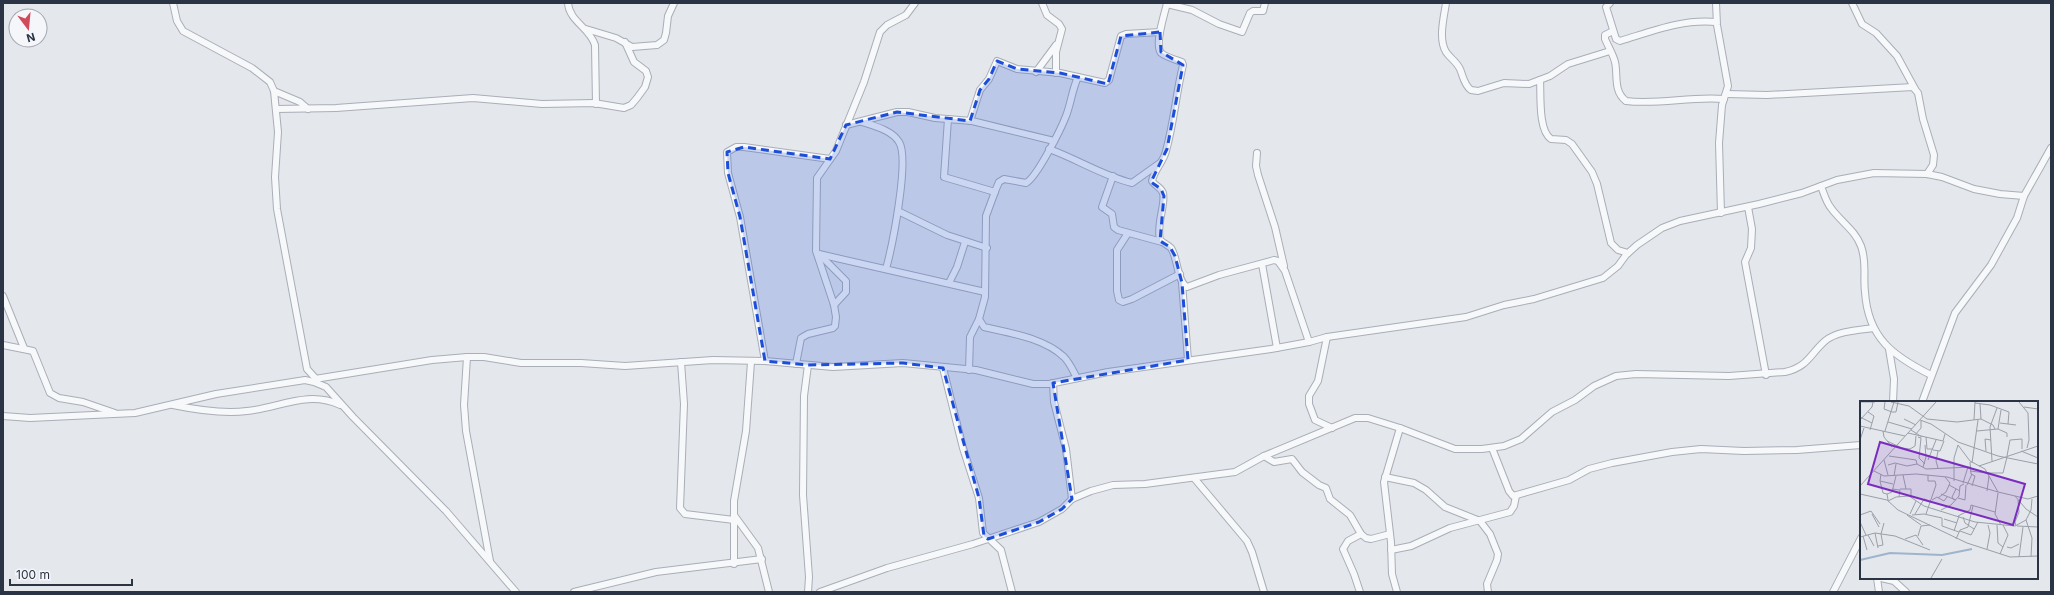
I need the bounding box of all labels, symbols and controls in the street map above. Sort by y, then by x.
north arrow [8,8,48,48]
text: N [25,30,37,45]
inset map [1860,401,2038,579]
scale bar [10,561,132,587]
text: 100 m [16,567,50,582]

